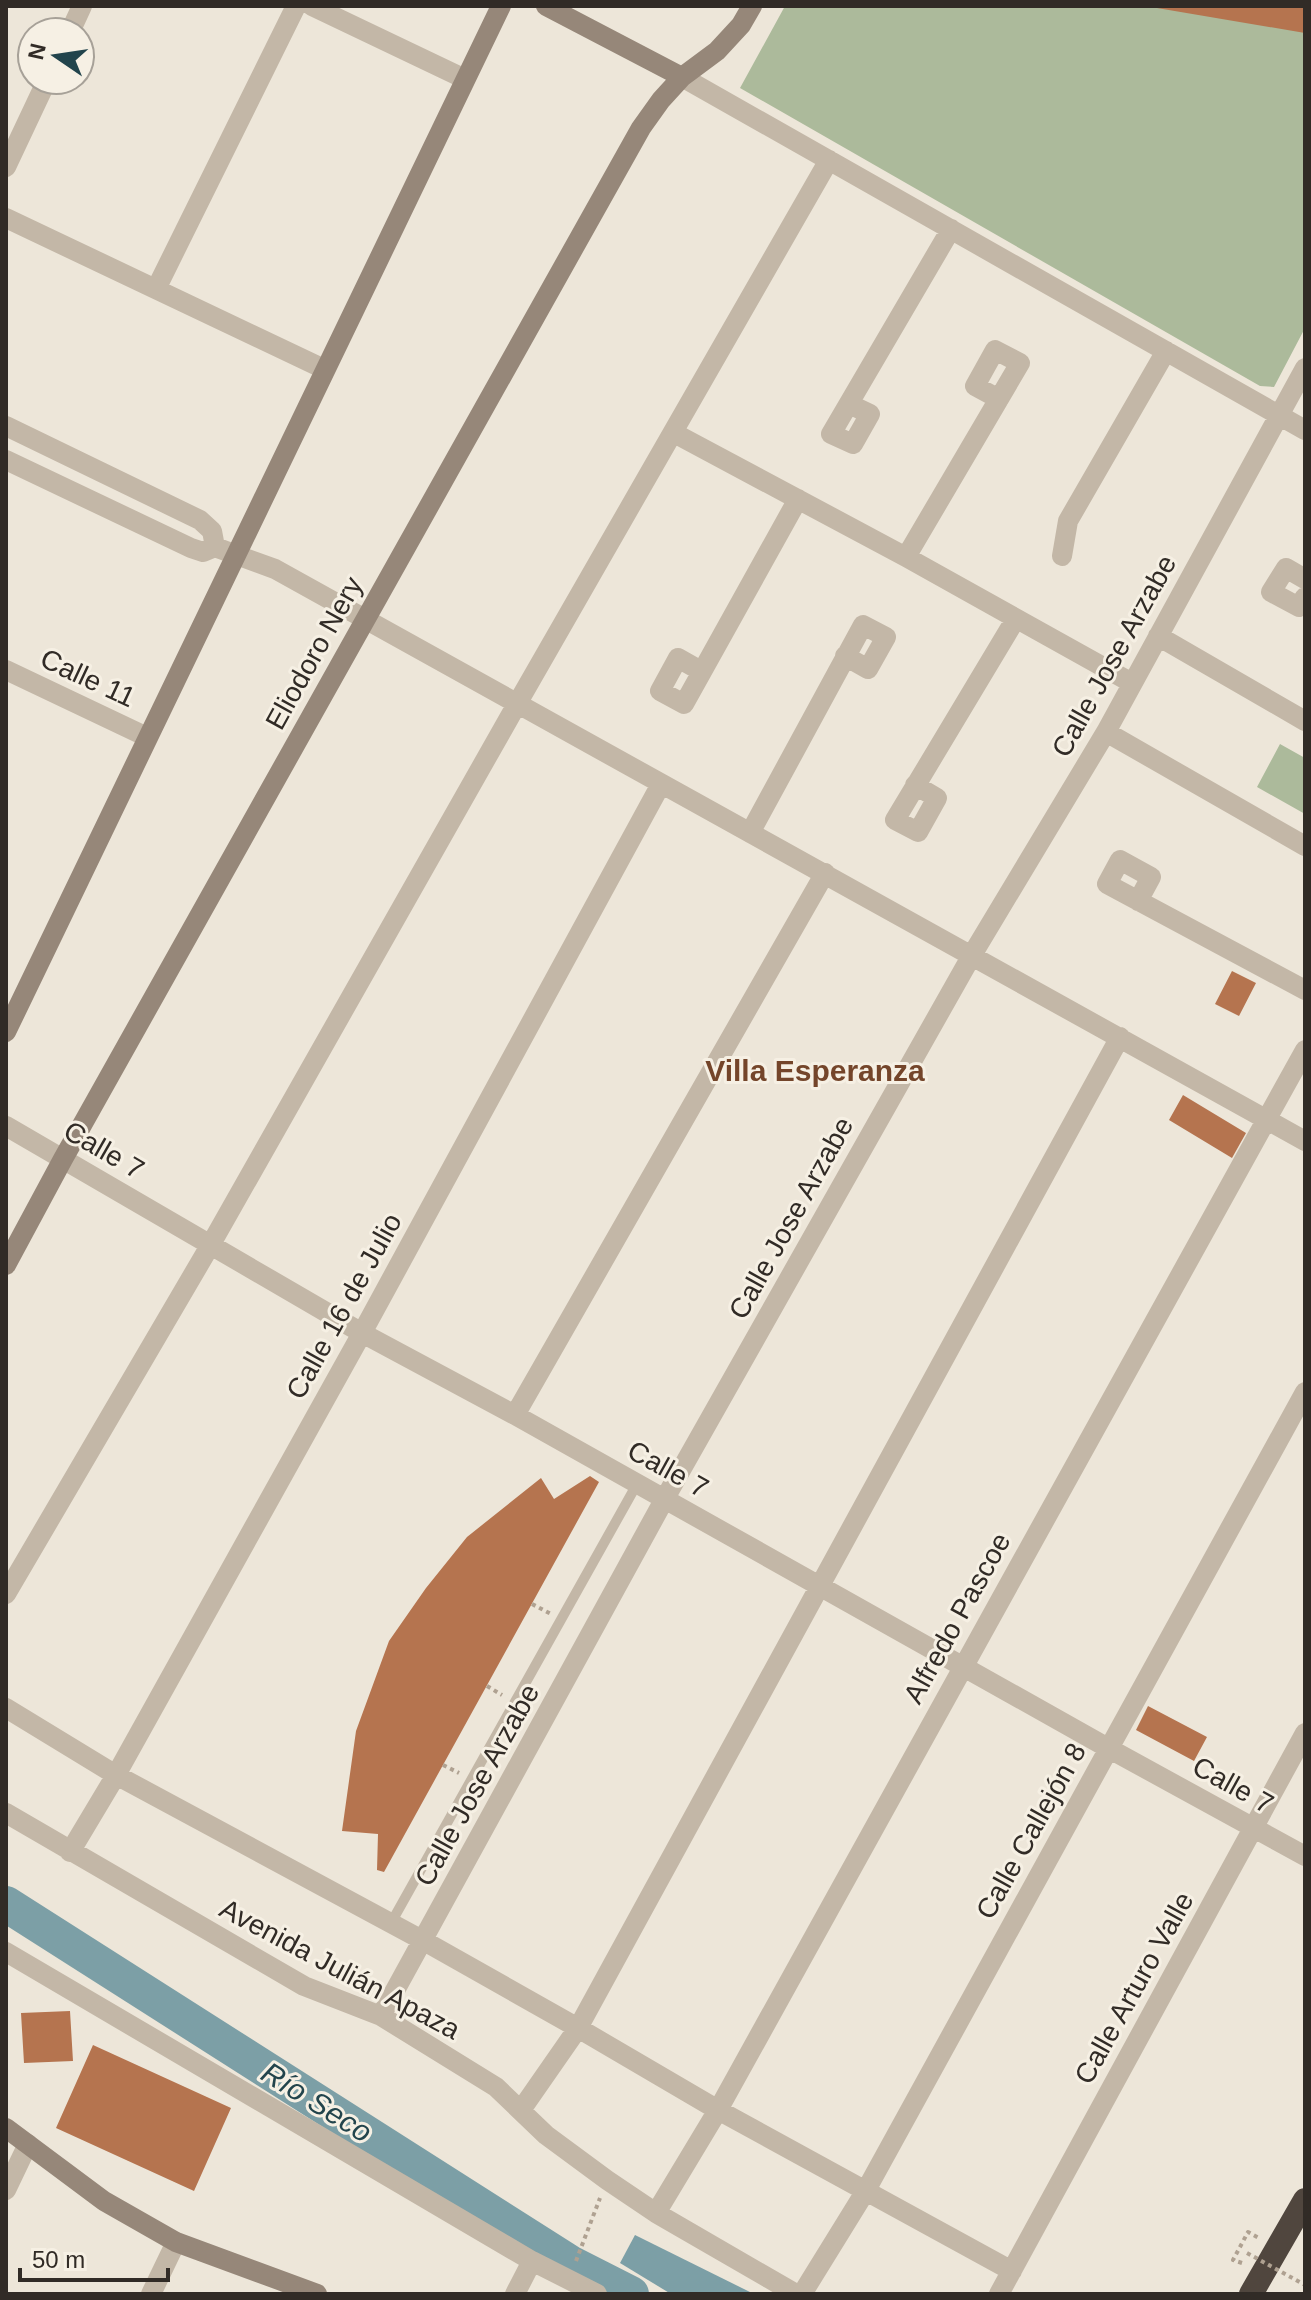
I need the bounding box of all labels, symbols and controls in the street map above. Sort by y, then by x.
north arrow [16,16,96,96]
text: N [23,41,51,62]
street label: Calle Jose Arzabe [1046,550,1182,762]
street label: Eliodoro Nery [259,571,369,735]
street label: Calle 11 [36,643,140,713]
district label: Villa Esperanza [705,1054,925,1087]
street label: Calle Jose Arzabe [723,1112,859,1324]
street label: Calle 7 [59,1115,149,1185]
street label: Calle 16 de Julio [280,1208,408,1404]
street label: Calle 7 [622,1434,714,1504]
street label: Alfredo Pascoe [897,1527,1017,1709]
street label: Calle Jose Arzabe [409,1679,545,1891]
street label: Calle Callejón 8 [970,1738,1092,1924]
street label: Calle 7 [1187,1750,1279,1820]
street label: Calle Arturo Valle [1069,1887,1199,2089]
street label: Avenida Julián Apaza [215,1893,466,2046]
water label: Río Seco [256,2055,378,2149]
scale bar [20,2232,168,2282]
text: 50 m [32,2246,85,2273]

